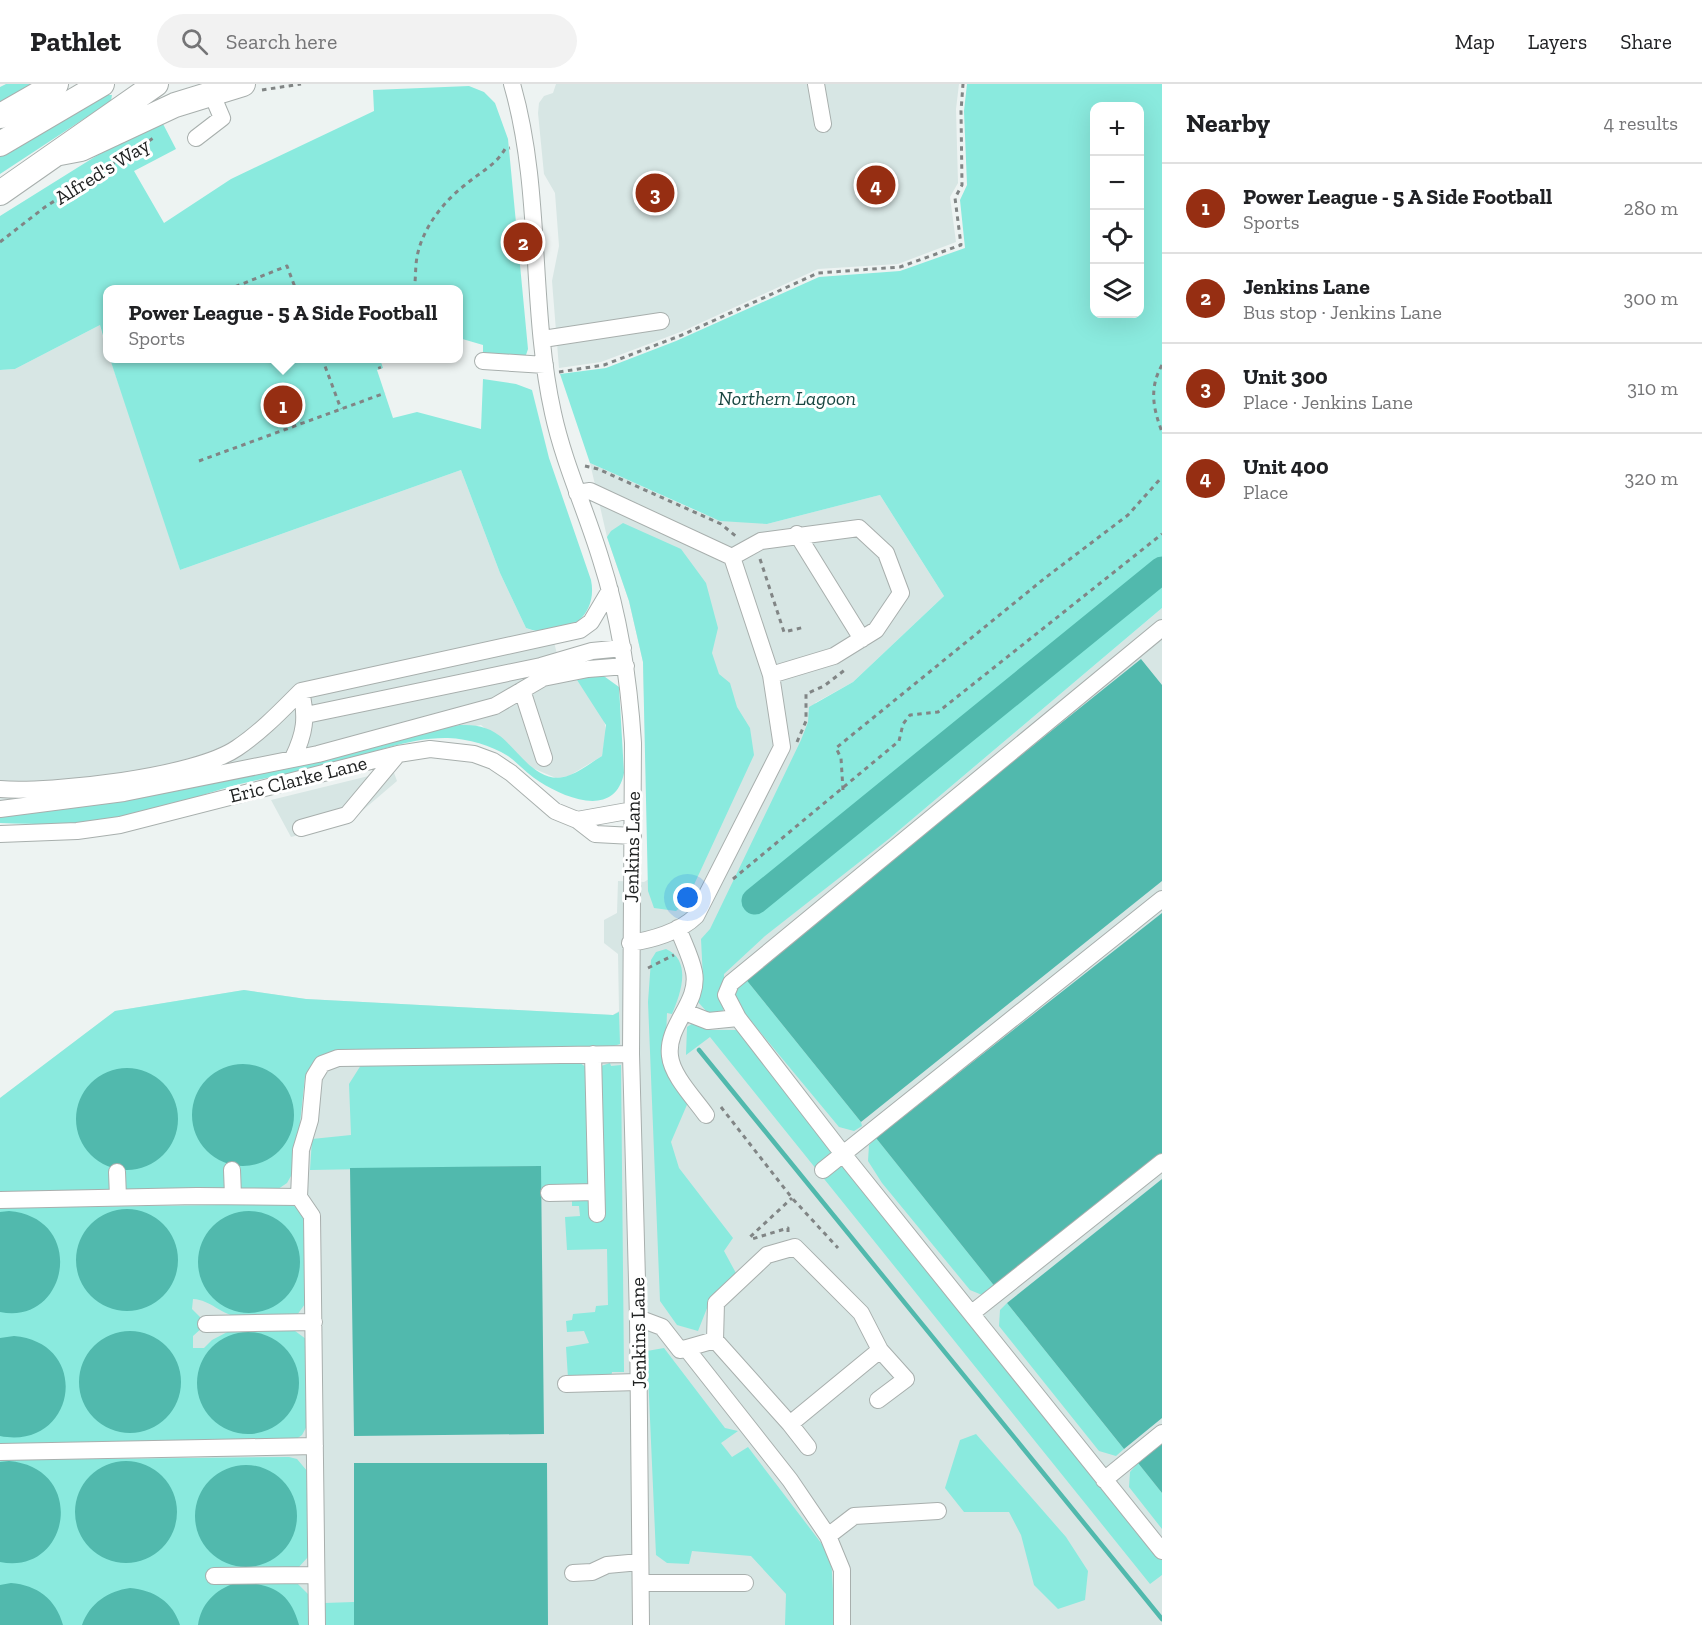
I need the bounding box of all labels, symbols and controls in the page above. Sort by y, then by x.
search box [157,14,577,68]
text: Pathlet [30,25,121,58]
icon: search [178,25,211,58]
text: Search here [226,28,337,55]
text: Map [1455,29,1495,54]
text: Layers [1528,29,1587,54]
text: Share [1620,29,1672,54]
map controls [1090,102,1144,318]
button: + [1090,102,1144,156]
text: Nearby [1186,107,1270,139]
text: 4 results [1603,111,1678,135]
street label: Alfred's Way [50,132,154,210]
button: − [1090,156,1144,210]
pin: 4 [856,162,896,208]
pin: 3 [636,170,674,216]
text: Power League - 5 A Side Football [1243,183,1552,210]
text: 1 [1201,196,1210,220]
text: 280 m [1624,196,1678,220]
button: locate [1090,210,1144,264]
text: Sports [1243,210,1300,234]
pin: 2 [504,220,542,264]
button: layers [1090,264,1144,318]
text: Jenkins Lane [1243,273,1370,300]
popup [103,285,463,363]
text: 2 [1200,286,1211,310]
text: 300 m [1623,286,1678,310]
text: Power League - 5 A Side Football [128,299,438,326]
text: Bus stop · Jenkins Lane [1243,300,1442,324]
text: Sports [128,326,185,350]
text: Unit 300 [1243,363,1328,390]
text: 3 [1200,376,1211,400]
text: 310 m [1627,376,1678,400]
pin: 1 [264,382,302,428]
park label: Northern Lagoon [718,386,856,410]
text: Place · Jenkins Lane [1243,390,1413,414]
text: Unit 400 [1243,453,1329,480]
text: 4 [1200,466,1211,490]
text: 320 m [1625,466,1678,490]
text: Place [1243,480,1288,504]
street label: Eric Clarke Lane [227,750,369,808]
street label: Jenkins Lane [619,791,645,903]
your location [673,883,702,912]
street label: Jenkins Lane [625,1277,651,1389]

